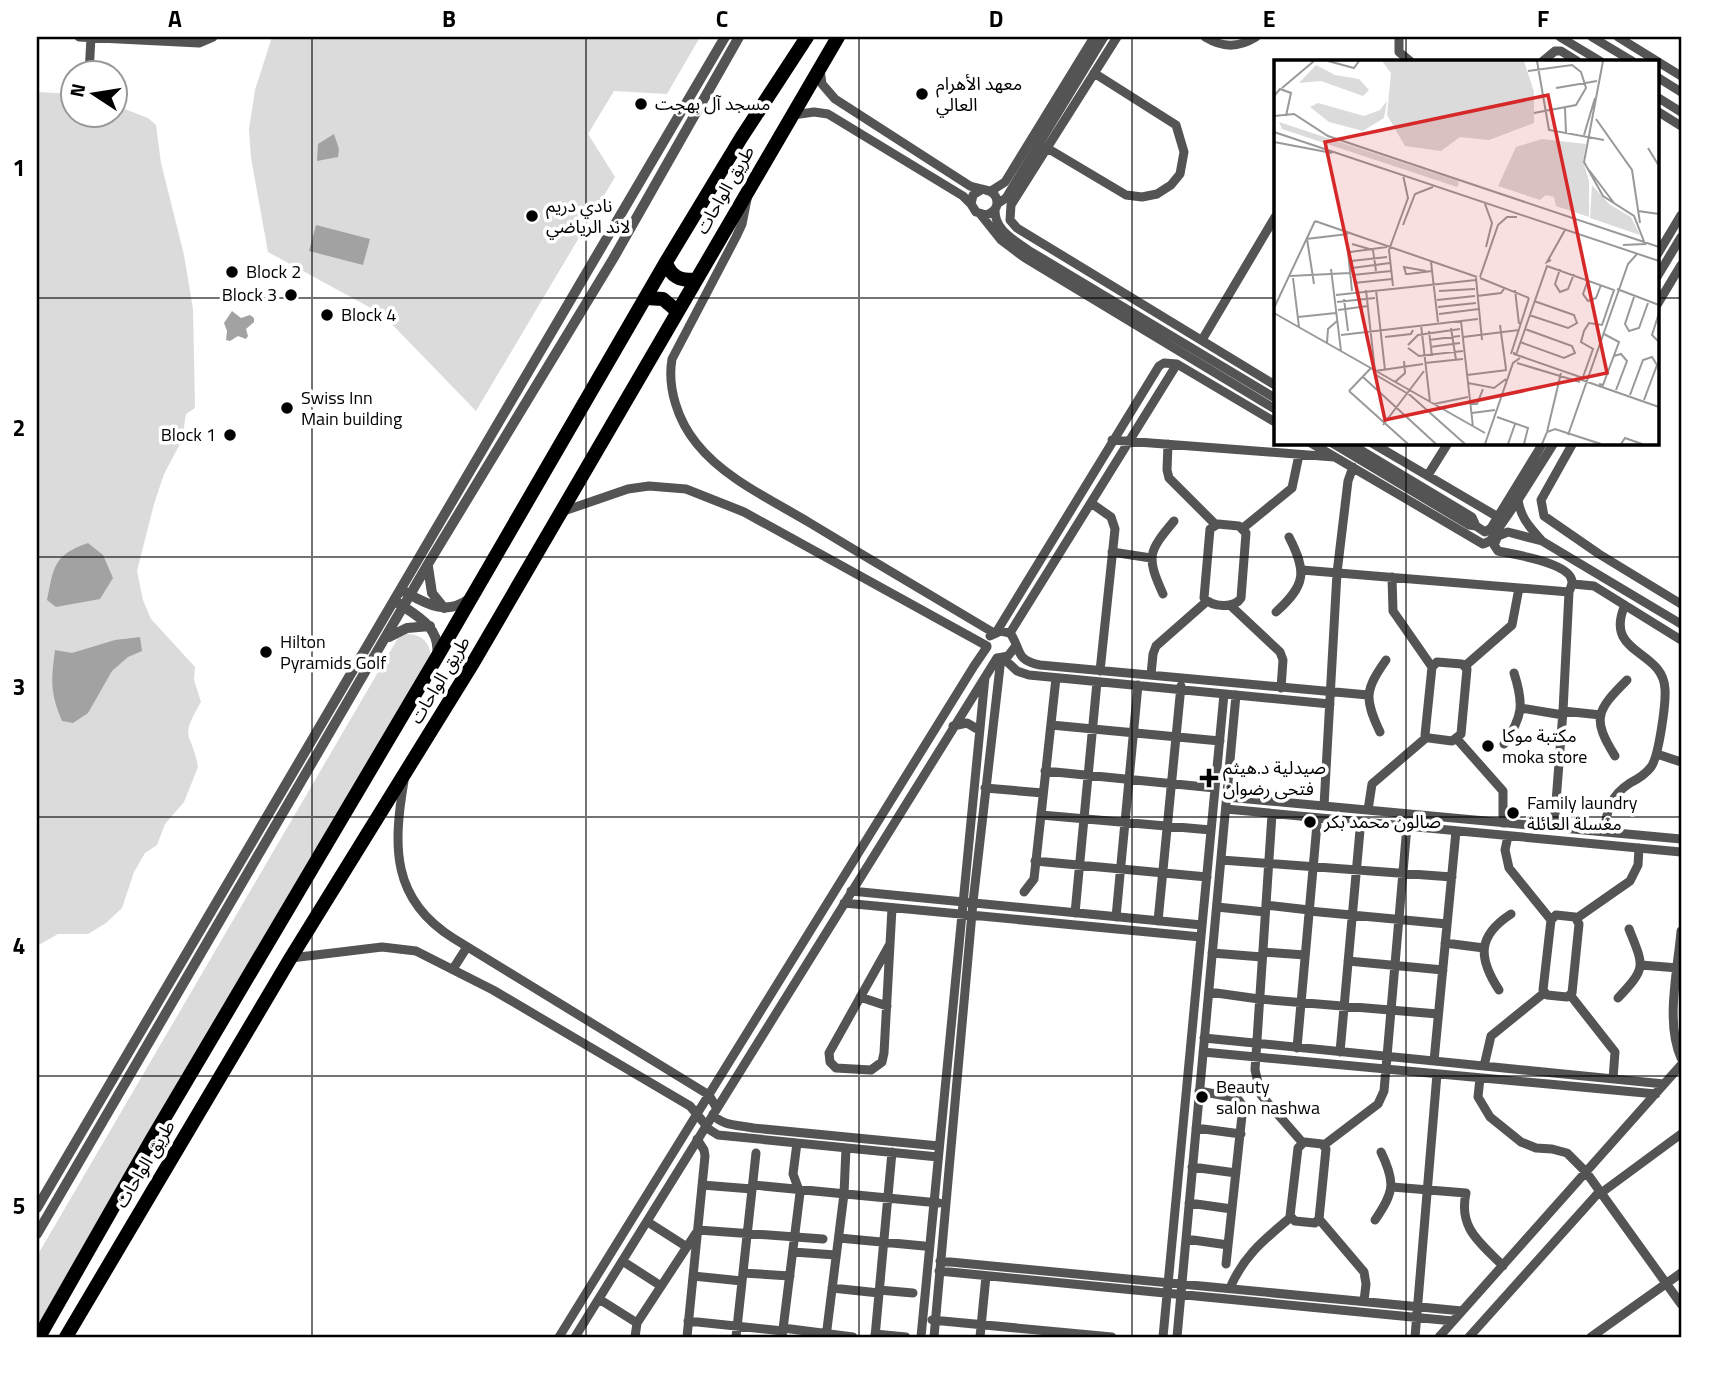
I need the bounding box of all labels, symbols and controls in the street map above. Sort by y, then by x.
text: A [168,1,182,36]
text: B [442,1,456,36]
text: C [716,1,728,36]
text: D [989,1,1003,36]
text: E [1263,1,1275,36]
text: F [1537,1,1549,36]
north arrow [60,60,130,130]
inset map [1274,60,1658,444]
place label: معهد الأهرام العالي [936,70,1022,118]
text: N [61,81,92,100]
marker: معهد الأهرام العالي [914,86,930,102]
place label: مسجد آل بهجت [655,90,771,117]
marker: مسجد آل بهجت [633,96,649,112]
street label: طريق الواحات [688,141,761,239]
text: 1 [13,150,25,185]
place label: نادي دريم لاند الرياضي [546,192,631,240]
marker: نادي دريم لاند الرياضي [524,208,540,224]
place label: Block 2 [246,258,301,285]
marker: Block 2 [224,264,240,280]
place label: Block 3 [222,281,277,308]
marker: Block 3 [283,287,299,303]
place label: Block 4 [341,301,396,328]
marker: Block 4 [319,307,335,323]
place label: Swiss Inn Main building [301,384,402,432]
marker: Swiss Inn Main building [279,400,295,416]
text: 2 [13,410,25,445]
place label: Block 1 [161,421,216,448]
marker: Block 1 [222,427,238,443]
place label: Hilton Pyramids Golf [280,628,386,676]
street label: طريق الواحات [403,631,476,729]
marker: Hilton Pyramids Golf [258,644,274,660]
text: 3 [13,669,25,704]
place label: مكتبة موكا moka store [1502,722,1587,770]
marker: مكتبة موكا moka store [1480,738,1496,754]
place label: صيدلية د.هيثم فتحى رضوان [1223,754,1326,802]
marker: صيدلية د.هيثم فتحى رضوان [1201,770,1217,786]
place label: Family laundry مغسلة العائلة [1527,789,1638,837]
marker: Family laundry مغسلة العائلة [1505,805,1521,821]
place label: صالون محمد بكر [1323,808,1441,835]
marker: صالون محمد بكر [1302,814,1318,830]
text: 4 [13,928,25,963]
place label: Beauty salon nashwa [1216,1073,1320,1121]
marker: Beauty salon nashwa [1194,1089,1210,1105]
street label: طريق الواحات [108,1115,181,1213]
text: 5 [13,1188,25,1223]

